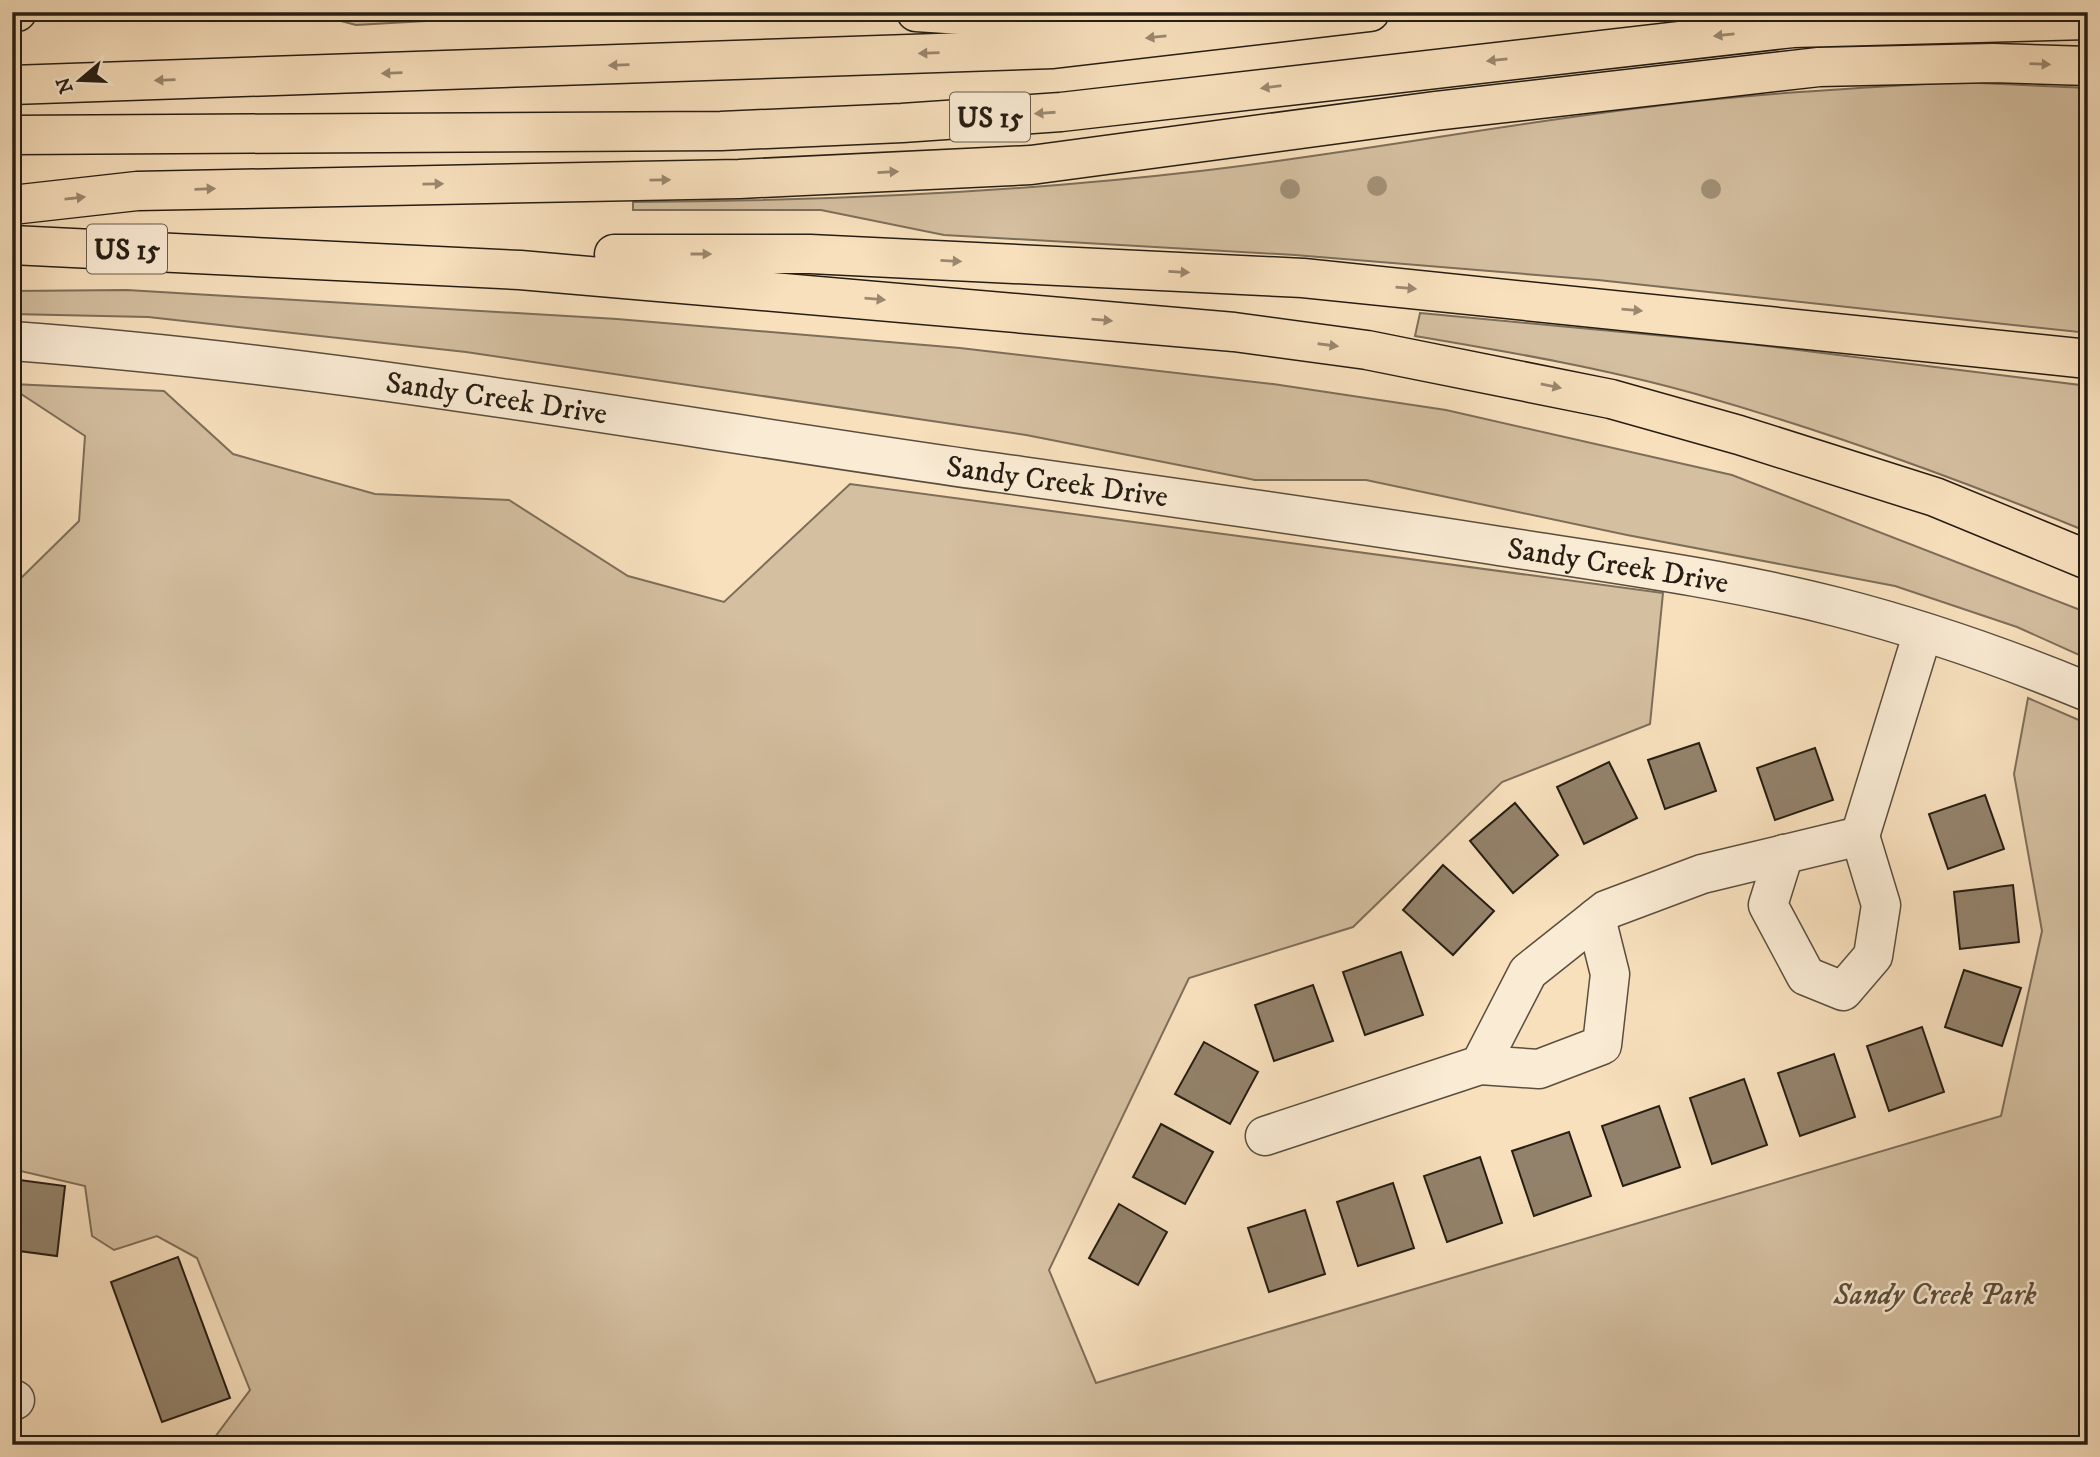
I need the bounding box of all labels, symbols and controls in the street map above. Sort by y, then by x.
one-way arrow [1712,30,1734,41]
one-way arrow [1145,32,1167,43]
north arrow [46,46,116,116]
one-way arrow [918,47,940,58]
one-way arrow [1486,55,1508,66]
one-way arrow [2030,59,2052,70]
one-way arrow [608,60,630,71]
one-way arrow [381,67,403,78]
text: N [52,74,79,96]
one-way arrow [153,74,175,85]
one-way arrow [1260,81,1282,92]
road number: US 15 [950,92,1030,142]
one-way arrow [1034,108,1056,119]
one-way arrow [877,166,899,177]
one-way arrow [650,175,672,186]
one-way arrow [422,178,444,190]
one-way arrow [195,183,217,195]
one-way arrow [64,192,86,203]
road number: US 15 [87,224,167,274]
one-way arrow [690,248,712,260]
one-way arrow [941,256,963,267]
one-way arrow [1168,267,1190,278]
one-way arrow [1395,283,1417,294]
one-way arrow [864,294,886,305]
one-way arrow [1621,305,1643,316]
one-way arrow [1091,315,1113,326]
one-way arrow [1317,339,1339,350]
street label: Sandy Creek Drive [383,365,610,434]
one-way arrow [1540,381,1562,392]
street label: Sandy Creek Drive [944,449,1170,516]
street label: Sandy Creek Drive [1505,531,1732,603]
park label: Sandy Creek Park [1832,1277,2037,1314]

